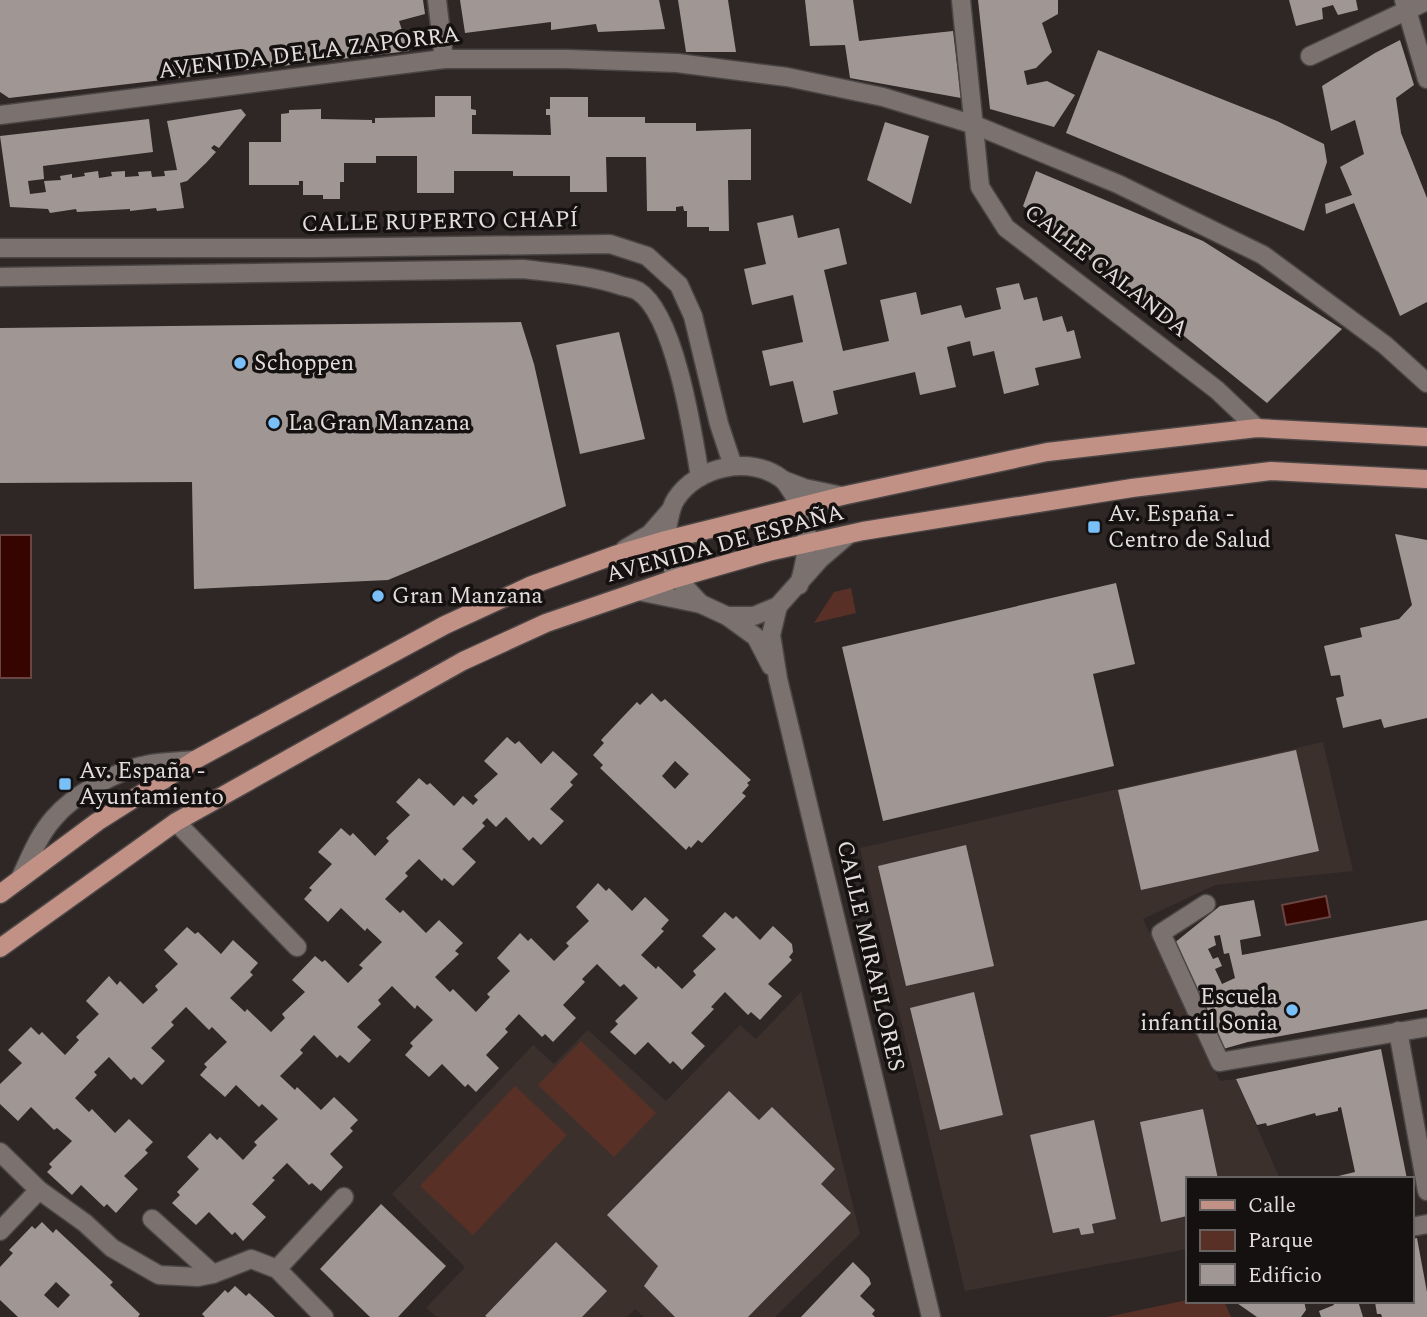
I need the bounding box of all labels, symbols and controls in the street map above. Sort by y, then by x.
street label: AVENIDA DE LA ZAPORRA [156,17,462,89]
street label: CALLE CALANDA [1016,196,1196,346]
street label: CALLE RUPERTO CHAPÍ [301,202,579,242]
place label: Schoppen [254,346,354,381]
marker: Schoppen [232,355,248,371]
place label: La Gran Manzana [288,406,470,441]
marker: La Gran Manzana [266,415,282,431]
street label: AVENIDA DE ESPAÑA [602,495,848,593]
place label: Av. España - Centro de Salud [1108,497,1271,558]
marker: Av. España - Centro de Salud [1086,519,1102,535]
place label: Gran Manzana [392,579,543,614]
marker: Gran Manzana [370,588,386,604]
place label: Av. España - Ayuntamiento [79,754,224,815]
marker: Av. España - Ayuntamiento [57,776,73,792]
street label: CALLE MIRAFLORES [826,837,914,1075]
place label: Escuela infantil Sonia [1140,980,1278,1041]
marker: Escuela infantil Sonia [1284,1002,1300,1018]
legend [1186,1177,1413,1303]
text: Calle [1248,1190,1296,1222]
text: Parque [1248,1225,1313,1257]
text: Edificio [1248,1260,1322,1292]

